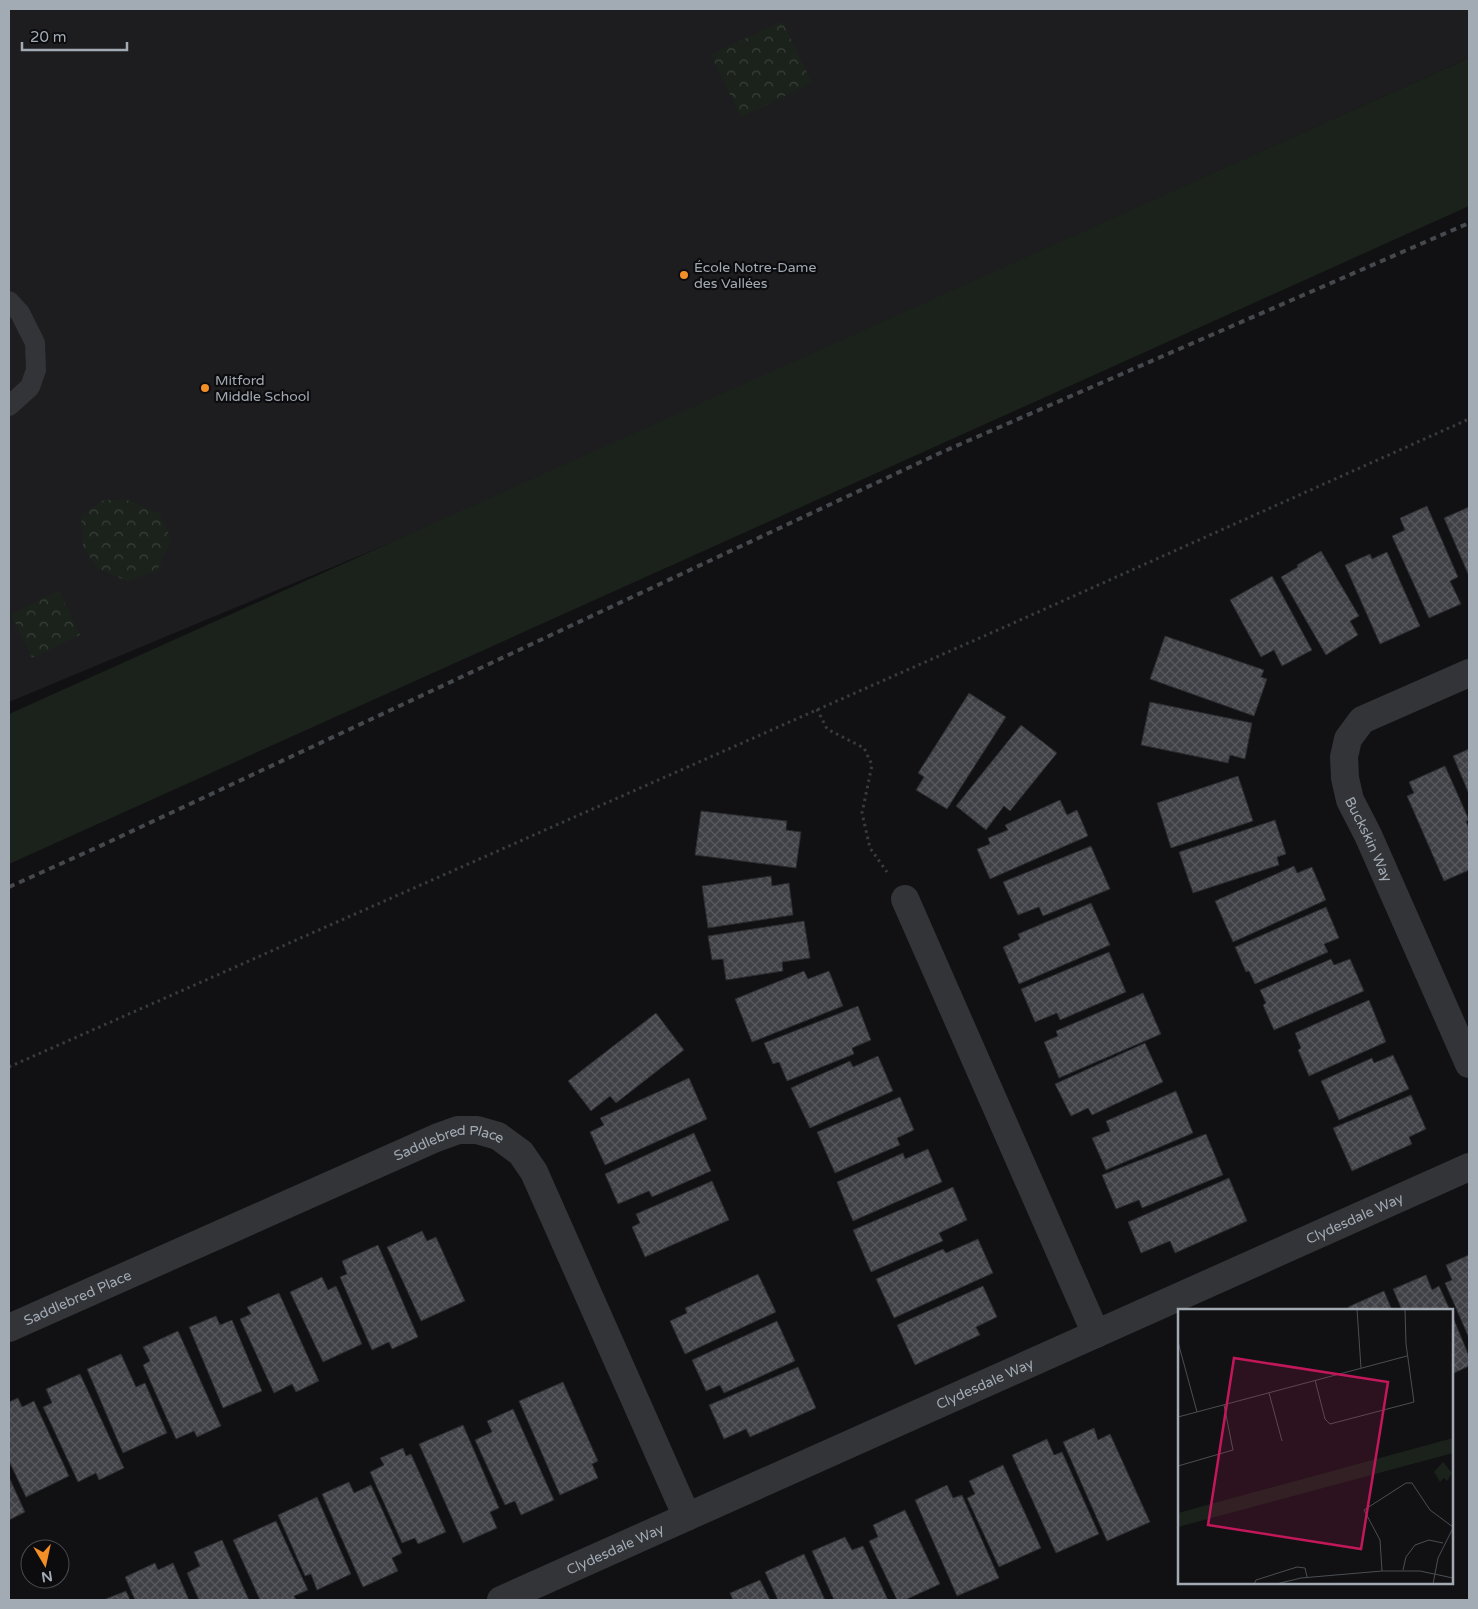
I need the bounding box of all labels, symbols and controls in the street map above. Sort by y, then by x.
scale bar [22,20,128,52]
text: 20 m [30,28,67,46]
place label: École Notre-Dame des Vallées [694,259,816,292]
marker: École Notre-Dame des Vallées [678,269,690,281]
place label: Mitford Middle School [215,372,310,405]
marker: Mitford Middle School [199,382,211,394]
street label: Buckskin Way [1341,794,1396,885]
street label: Saddlebred Place [391,1122,508,1164]
street label: Clydesdale Way [1303,1189,1406,1247]
street label: Saddlebred Place [21,1266,134,1329]
inset map [1178,1309,1453,1584]
street label: Clydesdale Way [933,1354,1037,1413]
street label: Clydesdale Way [564,1520,667,1578]
north arrow [20,1539,70,1589]
text: N [40,1567,54,1586]

